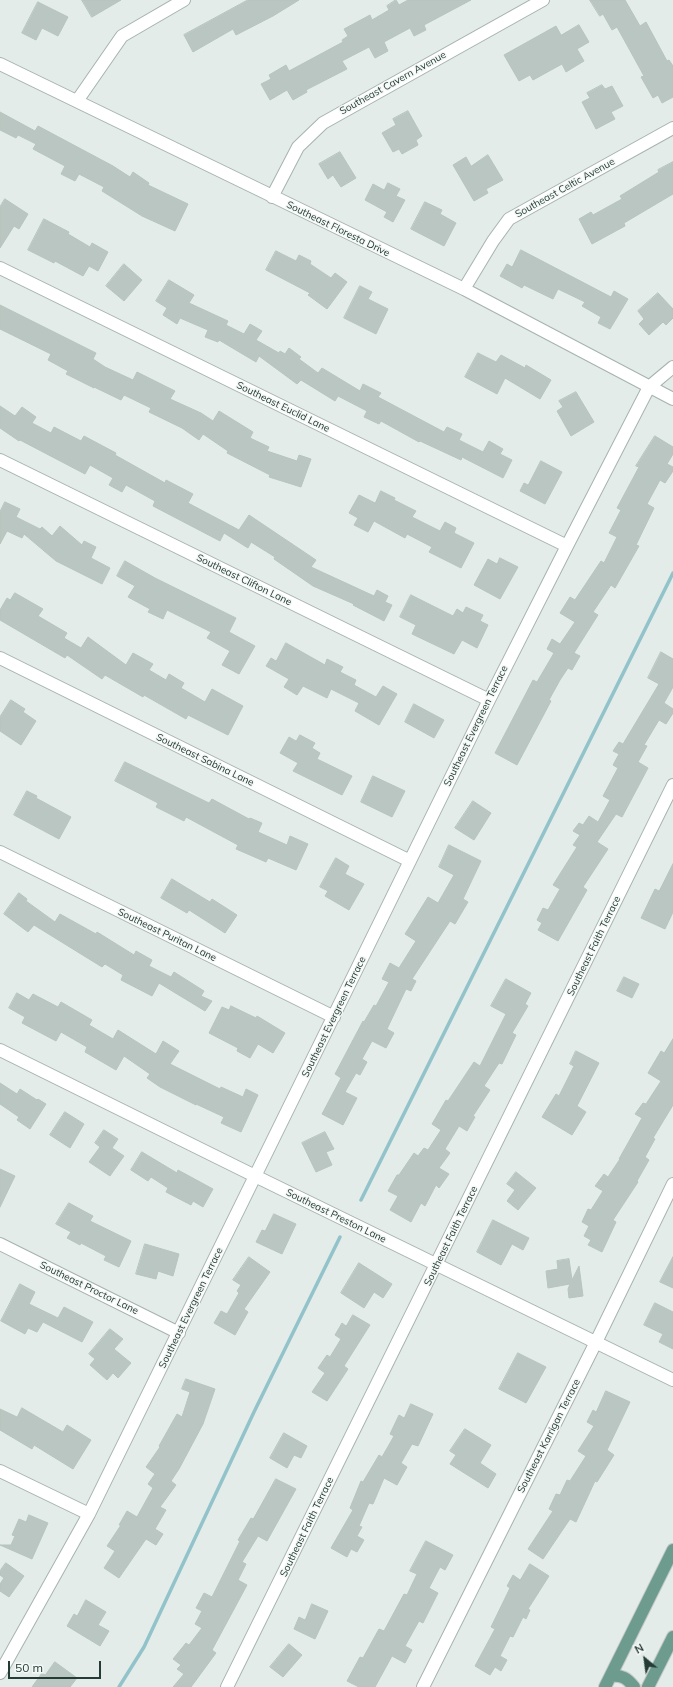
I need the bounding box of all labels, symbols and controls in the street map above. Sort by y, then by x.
street label: Southeast Cavern Avenue [338,49,448,117]
street label: Southeast Celtic Avenue [513,156,617,220]
street label: Southeast Floresta Drive [284,199,392,259]
street label: Southeast Euclid Lane [234,379,332,435]
street label: Southeast Clifton Lane [194,552,294,608]
street label: Southeast Evergreen Terrace [442,664,510,788]
street label: Southeast Sabina Lane [154,731,256,789]
street label: Southeast Faith Terrace [565,894,623,998]
street label: Southeast Puritan Lane [116,906,218,964]
street label: Southeast Evergreen Terrace [300,955,368,1079]
street label: Southeast Faith Terrace [422,1184,480,1288]
street label: Southeast Preston Lane [284,1186,388,1246]
street label: Southeast Evergreen Terrace [157,1246,225,1370]
street label: Southeast Proctor Lane [38,1259,140,1317]
street label: Southeast Karrigan Terrace [515,1377,583,1495]
street label: Southeast Faith Terrace [278,1475,336,1579]
north arrow [625,1639,665,1679]
text: N [632,1640,646,1657]
scale bar [10,1653,103,1679]
text: 50 m [15,1660,43,1675]

